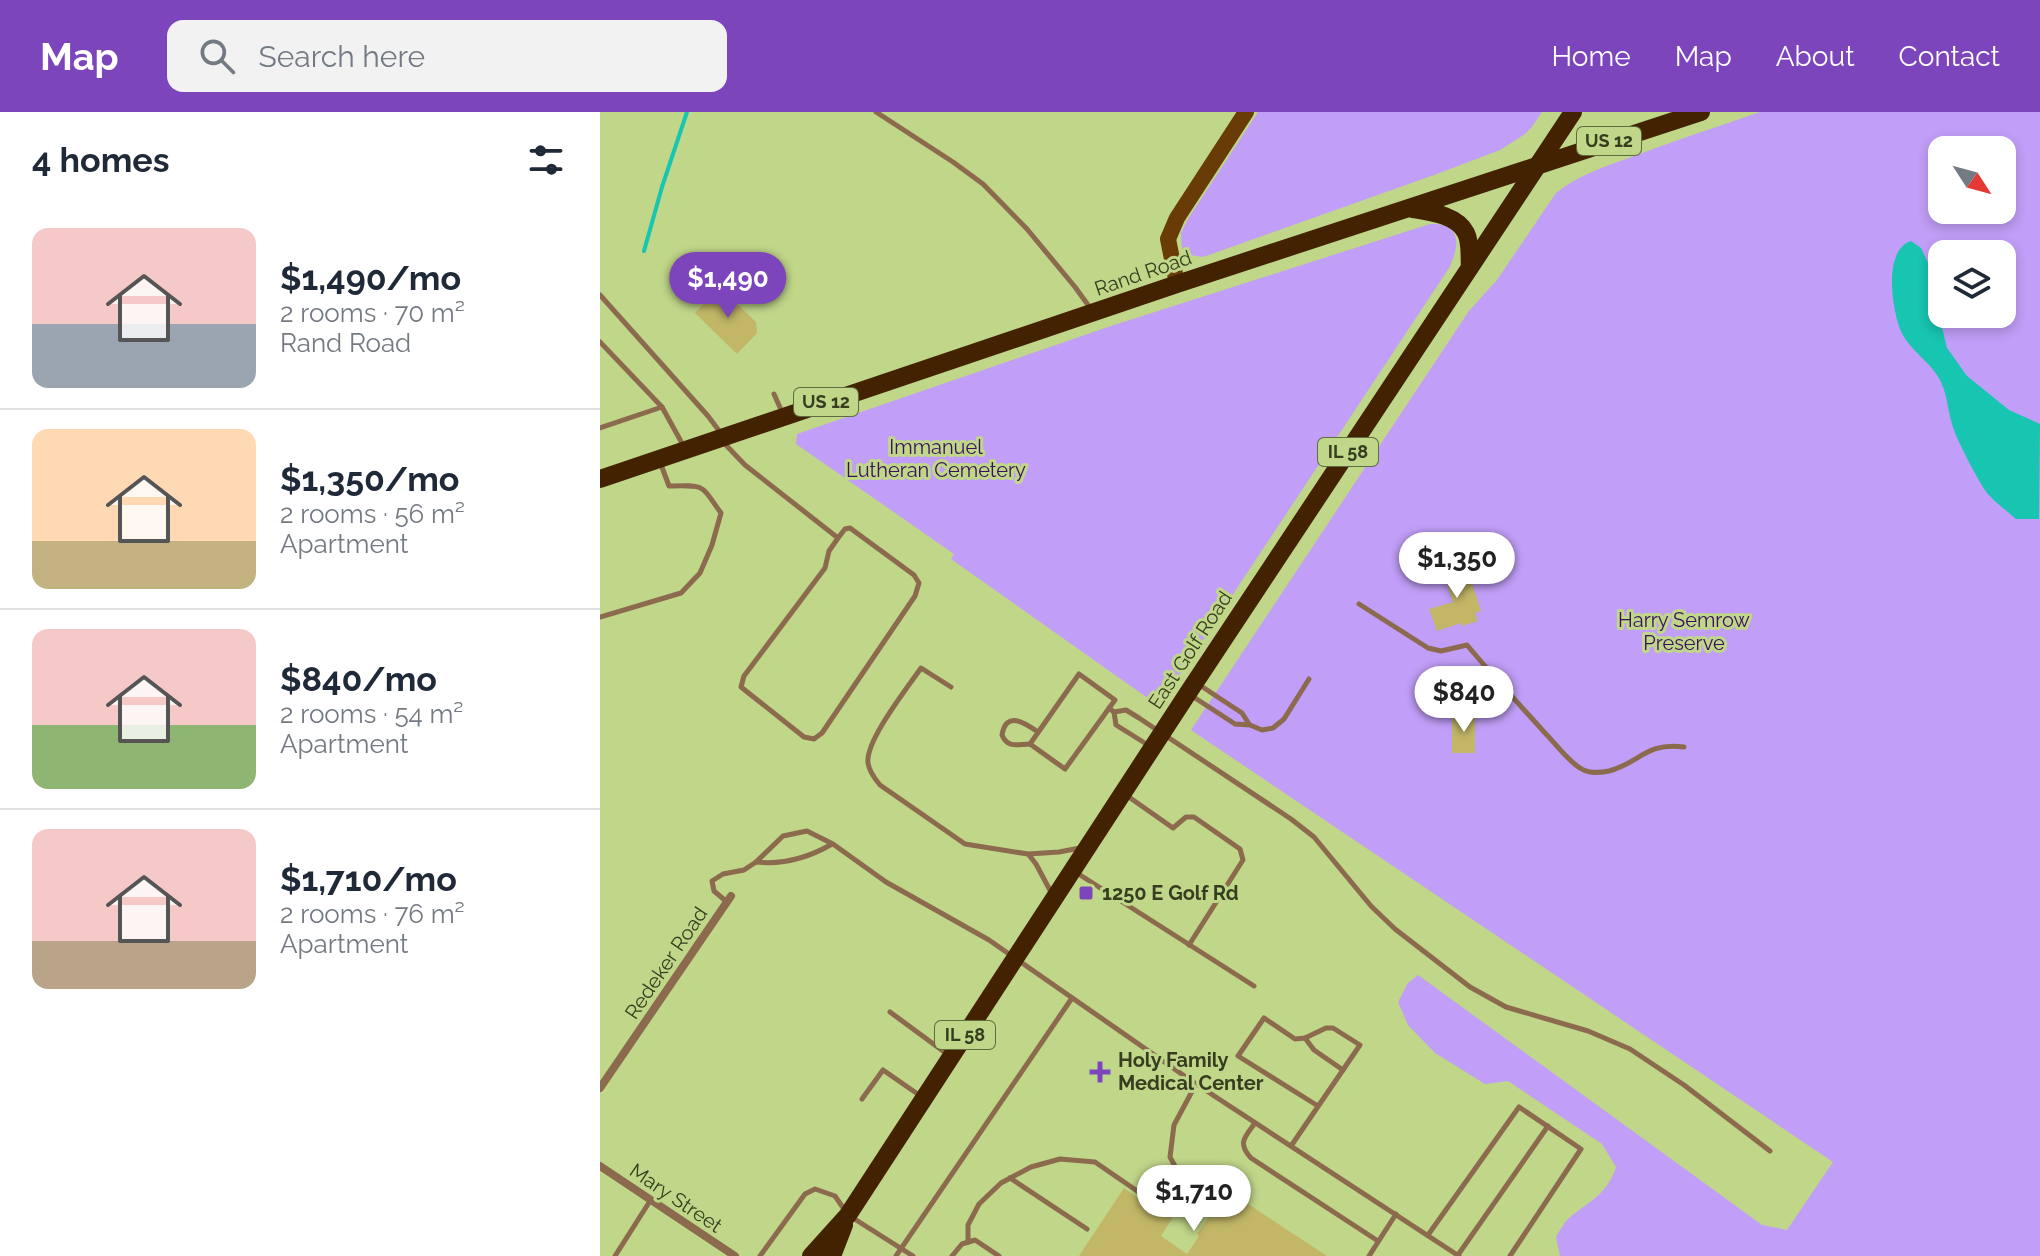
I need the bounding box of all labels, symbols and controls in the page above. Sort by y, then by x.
search box [167,20,727,92]
text: Map [40,34,119,79]
icon: search [195,34,239,78]
text: Search here [259,39,425,74]
text: Home [1551,40,1631,73]
text: Map [1675,40,1732,73]
text: About [1776,40,1855,73]
text: Contact [1899,40,2000,73]
road number: US 12 [1577,127,1641,155]
north arrow [1928,136,2016,224]
map controls [1928,136,2016,328]
icon: filters [524,138,568,182]
text: 4 homes [32,140,170,180]
button: layers [1928,240,2016,328]
street label: Rand Road [1091,245,1195,301]
pin: $1,490 [663,252,793,320]
text: $1,490/mo [280,258,461,298]
icon: home [96,260,192,356]
text: $1,490 [687,263,769,293]
text: 2 rooms · 70 m² [280,298,465,328]
text: Rand Road [280,328,411,358]
road number: US 12 [794,388,858,416]
park label: Immanuel Lutheran Cemetery [846,435,1026,482]
road number: IL 58 [1318,438,1378,466]
text: $1,350/mo [280,459,459,499]
icon: home [96,461,192,557]
text: 2 rooms · 56 m² [280,499,465,529]
text: Apartment [280,529,409,559]
pin: $1,350 [1392,532,1522,600]
text: $1,350 [1417,543,1497,573]
street label: East Golf Road [1143,587,1237,713]
park label: Harry Semrow Preserve [1618,608,1750,655]
text: $840/mo [280,659,437,699]
icon: home [96,661,192,757]
pin: $840 [1417,666,1511,734]
text: $840 [1433,677,1496,707]
text: 2 rooms · 54 m² [280,699,463,729]
text: Apartment [280,729,409,759]
text: $1,710/mo [280,859,457,899]
icon: home [96,861,192,957]
place label: 1250 E Golf Rd [1102,881,1239,905]
marker: 1250 E Golf Rd [1077,884,1095,902]
text: 2 rooms · 76 m² [280,899,465,929]
street label: Redeker Road [620,902,712,1024]
text: Apartment [280,929,409,959]
road number: IL 58 [935,1021,995,1049]
place label: Holy Family Medical Center [1118,1048,1264,1095]
marker: Holy Family Medical Center [1089,1061,1111,1083]
street label: Mary Street [625,1158,727,1238]
pin: $1,710 [1129,1165,1259,1233]
text: $1,710 [1155,1176,1233,1206]

